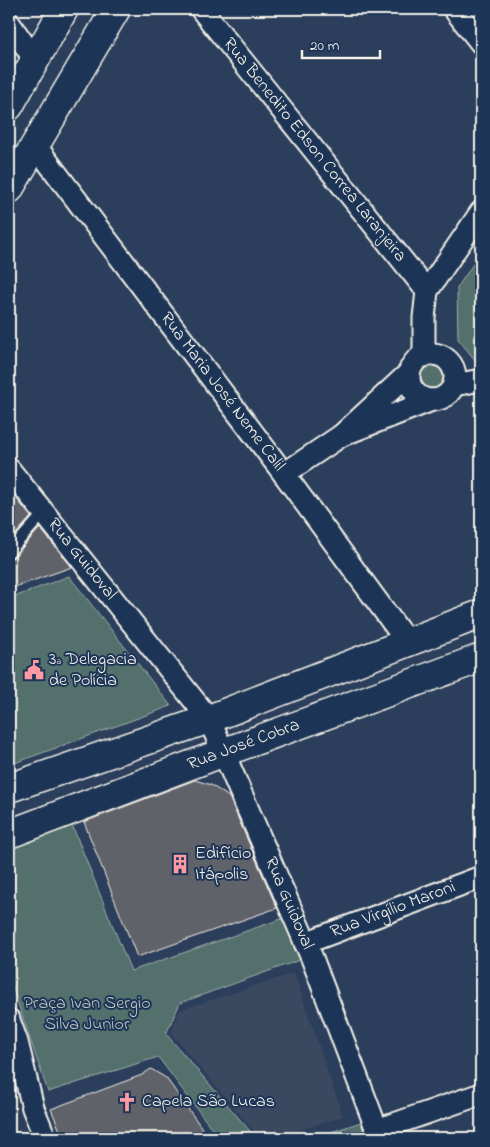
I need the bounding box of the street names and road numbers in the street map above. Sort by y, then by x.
street label: Rua Benedito Edson Correa Laranjeira [216,32,412,268]
street label: Rua Maria José Neme Calil [153,307,291,477]
street label: Rua Guidoval [41,513,122,606]
street label: Rua José Cobra [184,713,304,778]
street label: Rua Guidoval [257,853,320,954]
street label: Rua Virgílio Maroni [327,875,459,945]

